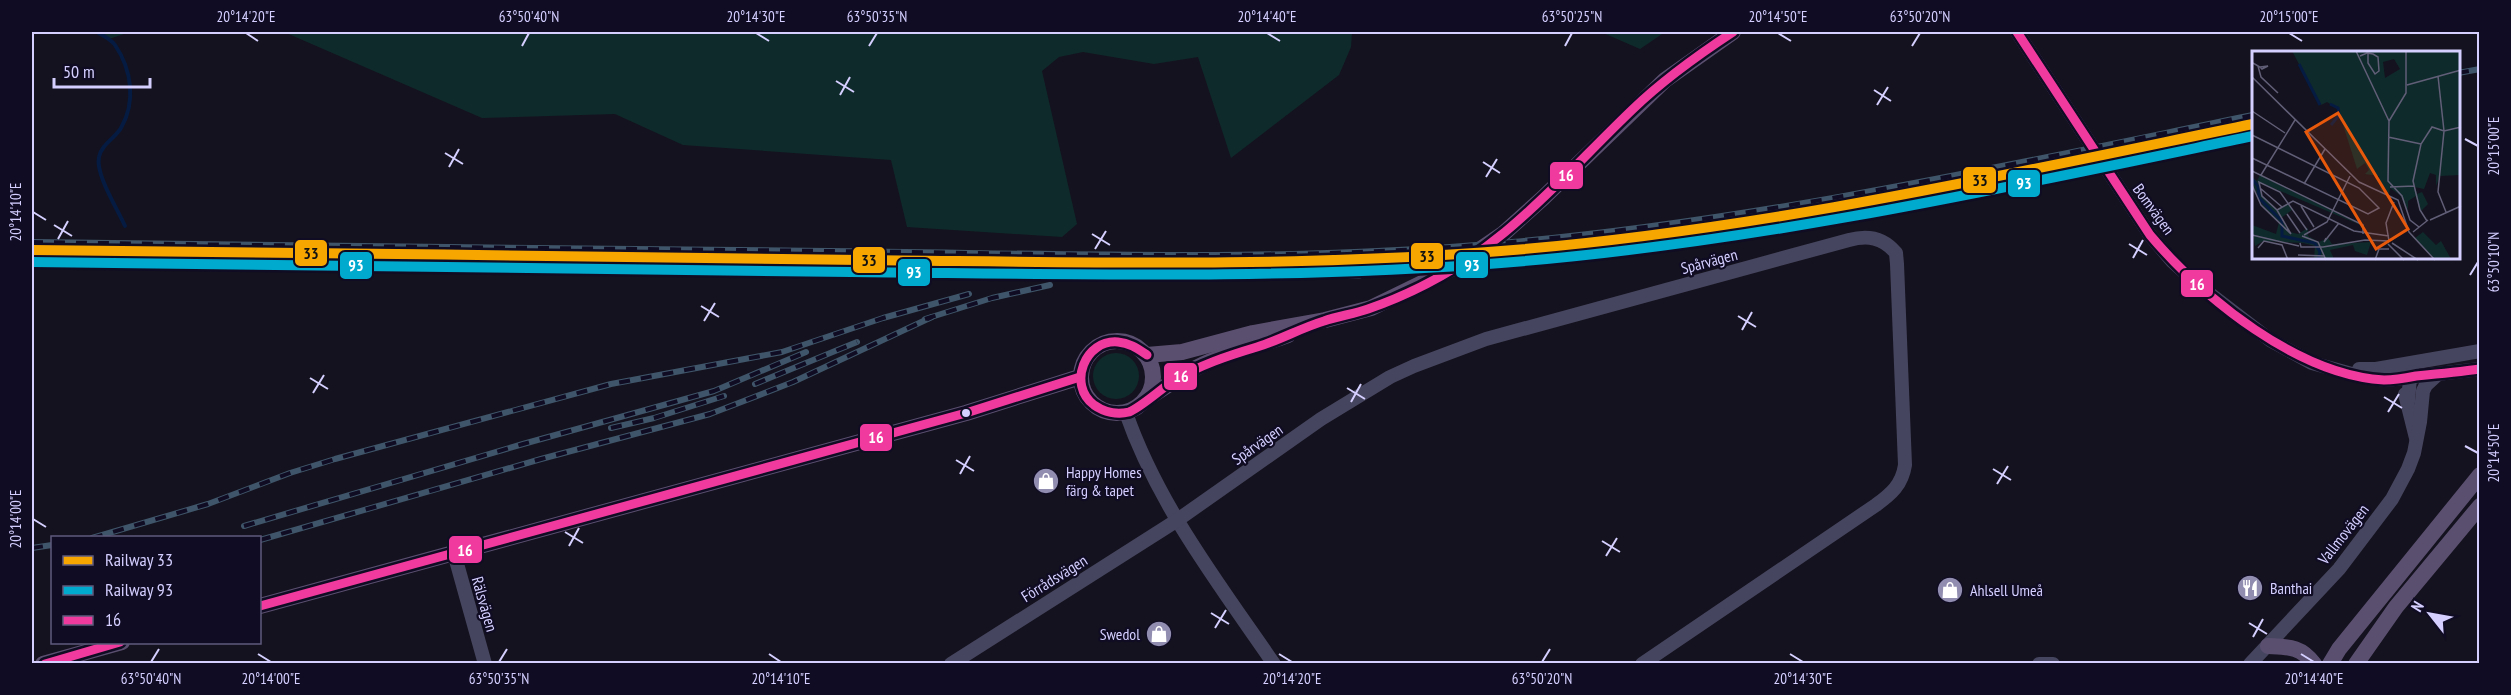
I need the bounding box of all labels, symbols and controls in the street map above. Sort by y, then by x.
text: 20°14'20"E [216,7,276,26]
text: 63°50'40"N [499,7,559,26]
text: 20°14'30"E [726,7,786,26]
text: 63°50'35"N [847,7,907,26]
text: 20°14'40"E [1237,7,1297,26]
text: 63°50'25"N [1542,7,1602,26]
text: 20°14'50"E [1748,7,1808,26]
text: 63°50'20"N [1890,7,1950,26]
text: 20°15'00"E [2259,7,2319,26]
scale bar [54,51,150,89]
inset map [2252,51,2460,260]
text: 50 m [63,60,95,83]
text: 20°15'00"E [2484,116,2503,176]
line badge: 16 [1549,161,1584,190]
text: 16 [1558,165,1574,185]
line badge: 33 [1962,166,1997,194]
line badge: 93 [2007,169,2041,198]
text: 33 [1972,170,1988,190]
text: 93 [2016,173,2032,193]
street label: Bomvägen [2129,180,2179,238]
text: 20°14'10"E [6,182,25,242]
text: 63°50'10"N [2484,232,2503,292]
line badge: 33 [294,239,328,267]
line badge: 33 [1410,242,1444,270]
text: 33 [303,243,319,263]
street label: Spårvägen [1679,244,1739,278]
line badge: 33 [852,246,886,274]
text: 33 [1419,246,1435,266]
text: 33 [861,250,877,270]
line badge: 93 [339,251,373,280]
line badge: 93 [1455,251,1489,279]
text: 93 [348,255,364,275]
text: 93 [1464,255,1480,275]
line badge: 93 [897,258,931,287]
text: 93 [906,262,922,282]
line badge: 16 [2180,269,2214,298]
text: 16 [2189,274,2205,294]
line badge: 16 [1163,362,1198,391]
text: 16 [1173,366,1189,386]
unlabelled marker [960,407,972,419]
street label: Spårvägen [1228,419,1286,469]
line badge: 16 [859,423,893,452]
text: 20°14'50"E [2484,423,2503,483]
text: 16 [868,427,884,447]
place label: Happy Homes färg & tapet [1066,462,1142,500]
shop icon: Happy Homes färg & tapet [1031,466,1061,496]
text: 20°14'00"E [6,489,25,549]
street label: Vallmovägen [2313,500,2373,569]
line badge: 16 [448,535,483,564]
legend [51,536,261,644]
text: 16 [457,540,473,560]
text: Railway 33 [105,548,173,571]
street label: Förrådsvägen [1017,550,1091,606]
restaurant icon: Banthai [2235,573,2265,603]
street label: Rälsvägen [468,574,502,634]
shop icon: Ahlsell Umeå [1935,575,1965,605]
text: Railway 93 [105,578,173,601]
place label: Banthai [2270,578,2312,598]
place label: Ahlsell Umeå [1970,580,2043,600]
north arrow [2400,584,2460,644]
text: N [2406,597,2428,615]
text: 16 [105,608,121,631]
shop icon: Swedol [1144,619,1174,649]
place label: Swedol [1100,624,1140,644]
text: 63°50'40"N [121,669,181,688]
text: 20°14'00"E [241,669,301,688]
text: 63°50'35"N [469,669,529,688]
text: 20°14'10"E [751,669,811,688]
text: 20°14'20"E [1262,669,1322,688]
text: 63°50'20"N [1512,669,1572,688]
text: 20°14'30"E [1773,669,1833,688]
text: 20°14'40"E [2284,669,2344,688]

